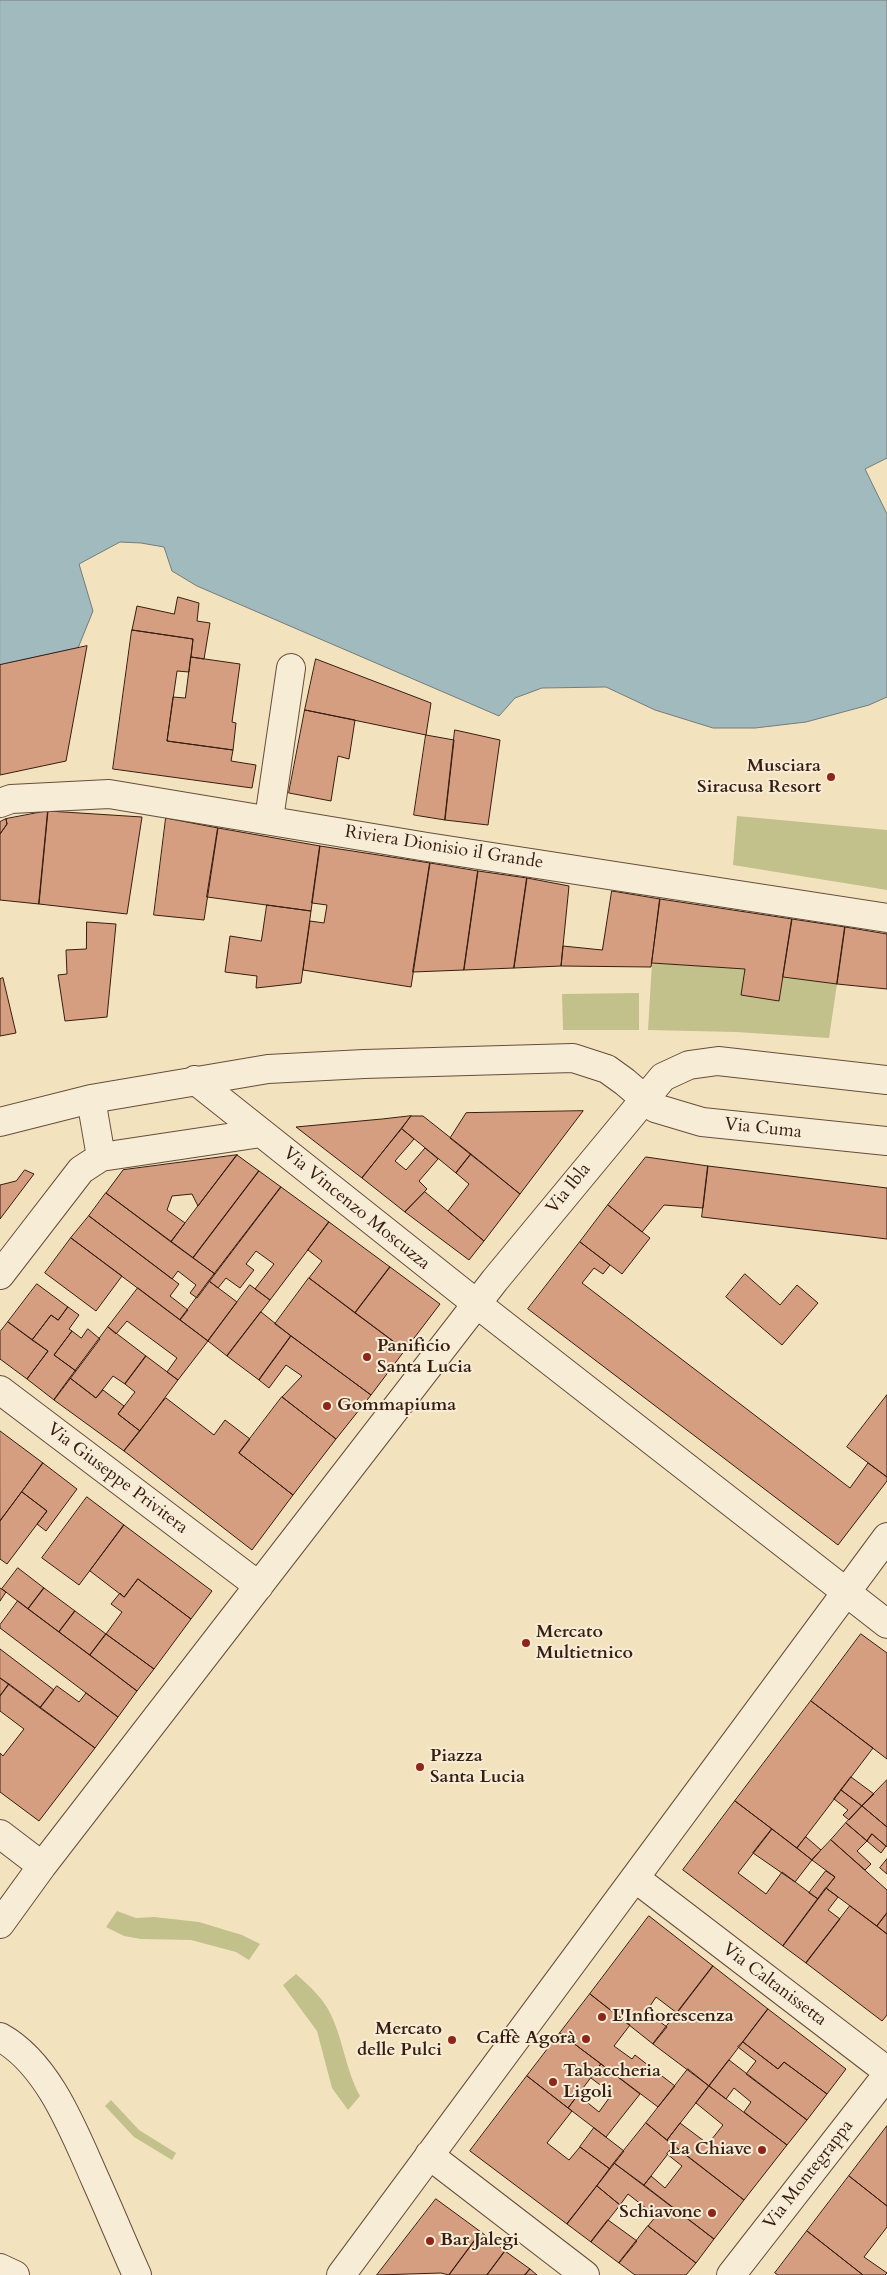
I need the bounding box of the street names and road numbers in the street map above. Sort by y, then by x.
street label: Riviera Dionisio il Grande [343,822,545,874]
street label: Via Cuma [723,1114,803,1144]
street label: Via Vincenzo Moscuzza [278,1143,434,1275]
street label: Via Ibla [542,1159,596,1219]
street label: Via Giuseppe Privitera [42,1419,192,1539]
street label: Via Caltanissetta [718,1939,830,2031]
street label: Via Montegrappa [760,2116,858,2234]

